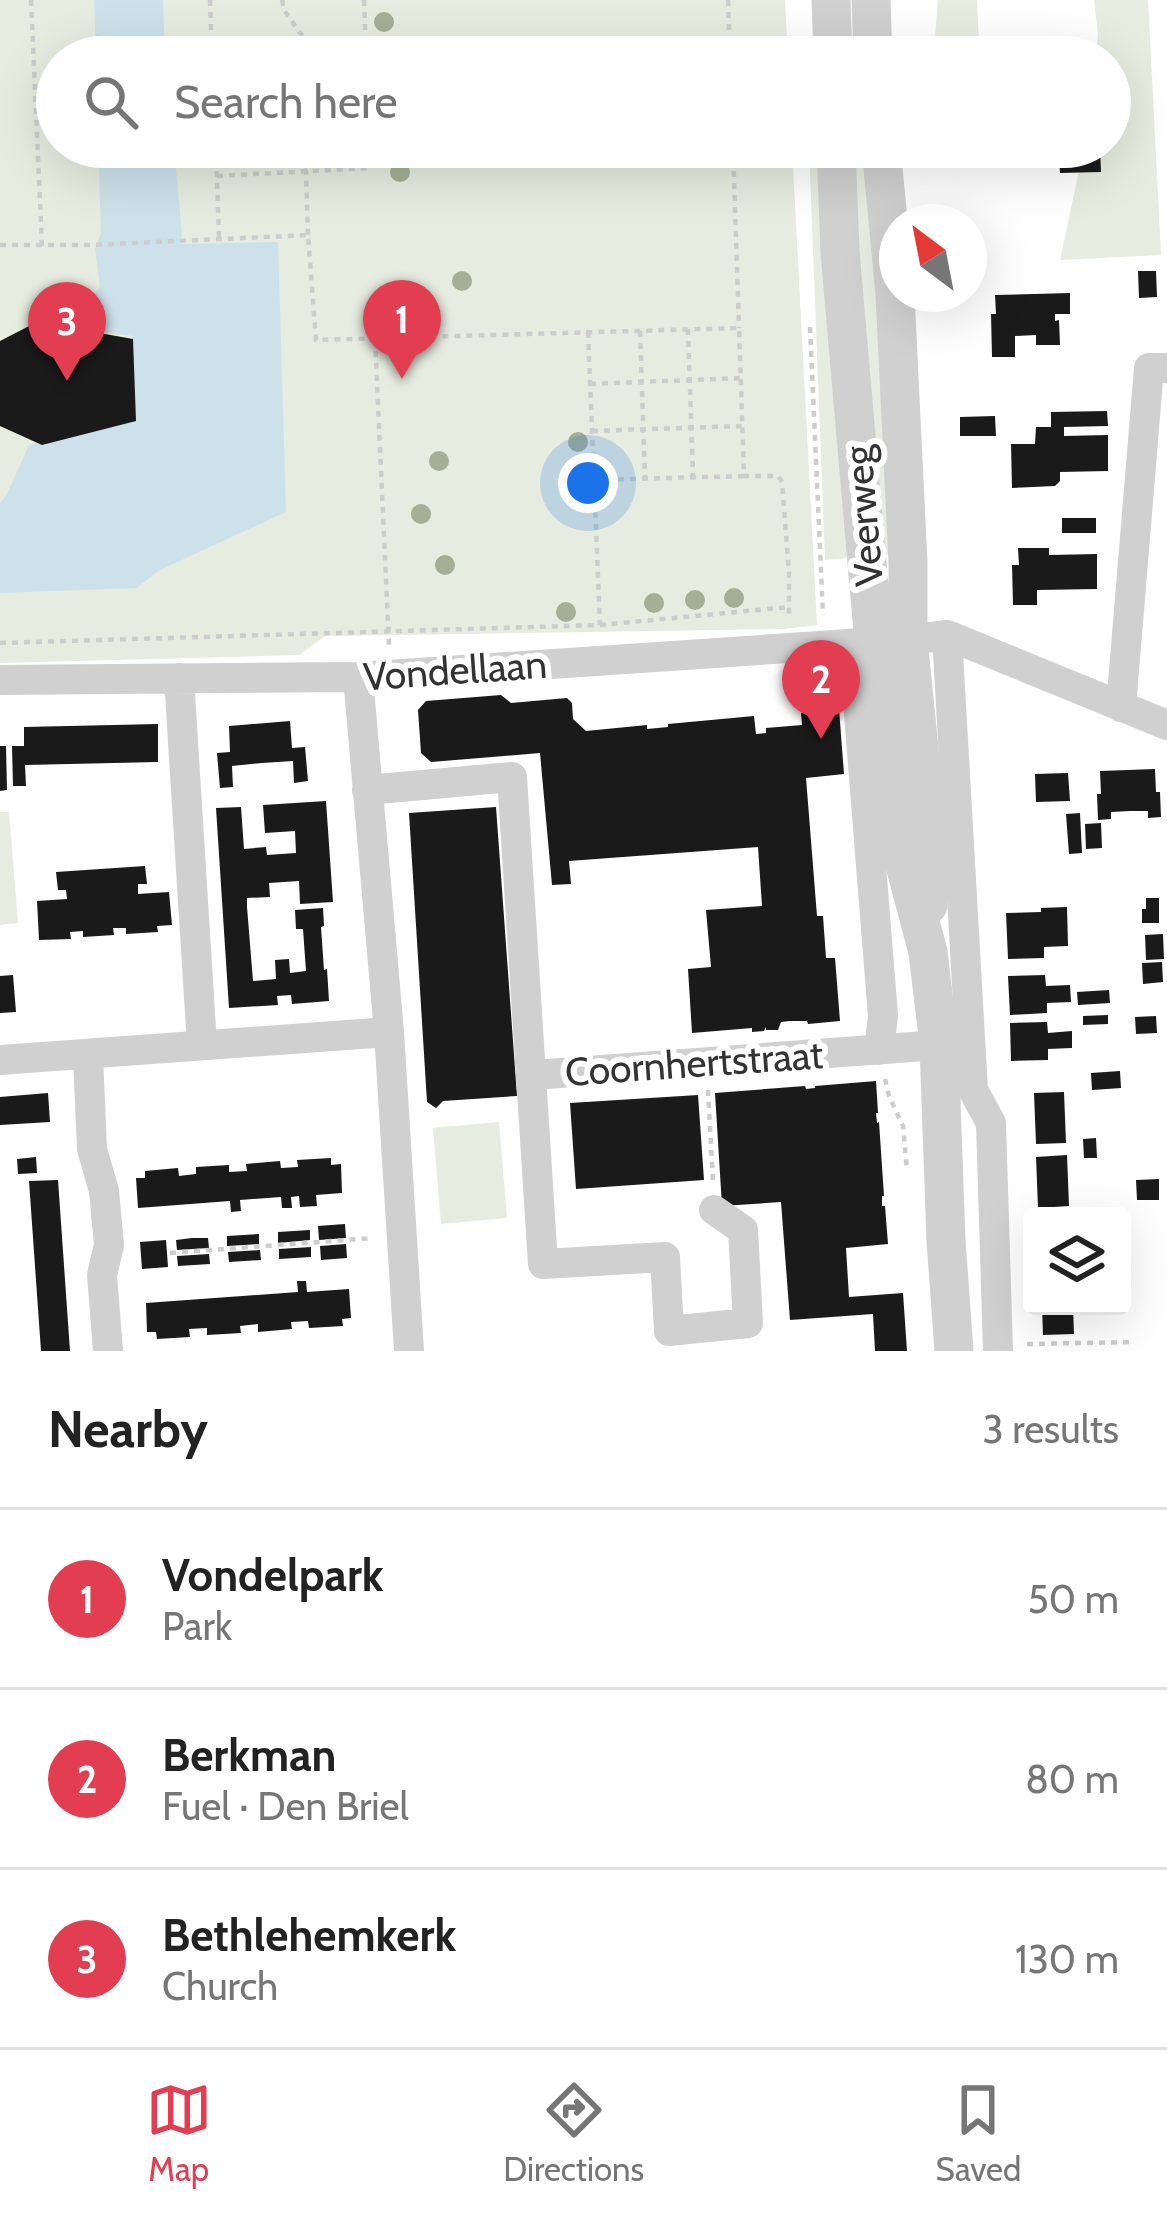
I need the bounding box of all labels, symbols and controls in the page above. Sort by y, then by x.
search box [36,36,1131,168]
icon: search [78,69,144,135]
text: Search here [174,75,398,129]
north arrow [879,204,987,312]
pin: 1 [363,280,441,379]
pin: 3 [28,282,106,381]
street label: Veerweg [833,443,893,588]
your location [558,453,618,513]
street label: Vondellaan [362,640,548,700]
pin: 2 [782,640,860,739]
street label: Coornhertstraat [563,1030,825,1096]
map controls [1023,1207,1131,1315]
button: layers [1023,1207,1131,1315]
text: Nearby [48,1398,208,1460]
text: 3 results [982,1405,1119,1453]
text: Vondelpark [162,1548,384,1602]
text: 1 [80,1575,94,1623]
text: 50 m [1028,1575,1119,1623]
text: Park [162,1602,232,1650]
text: Berkman [162,1728,336,1782]
text: 2 [77,1755,97,1803]
text: 80 m [1025,1755,1119,1803]
text: Fuel · Den Briel [162,1782,409,1830]
text: Bethlehemkerk [162,1908,456,1962]
text: 3 [76,1935,98,1983]
text: 130 m [1015,1935,1119,1983]
text: Church [162,1962,278,2010]
tab: Map [146,2077,212,2189]
tab: Directions [503,2077,644,2189]
tab: Saved [936,2077,1021,2189]

